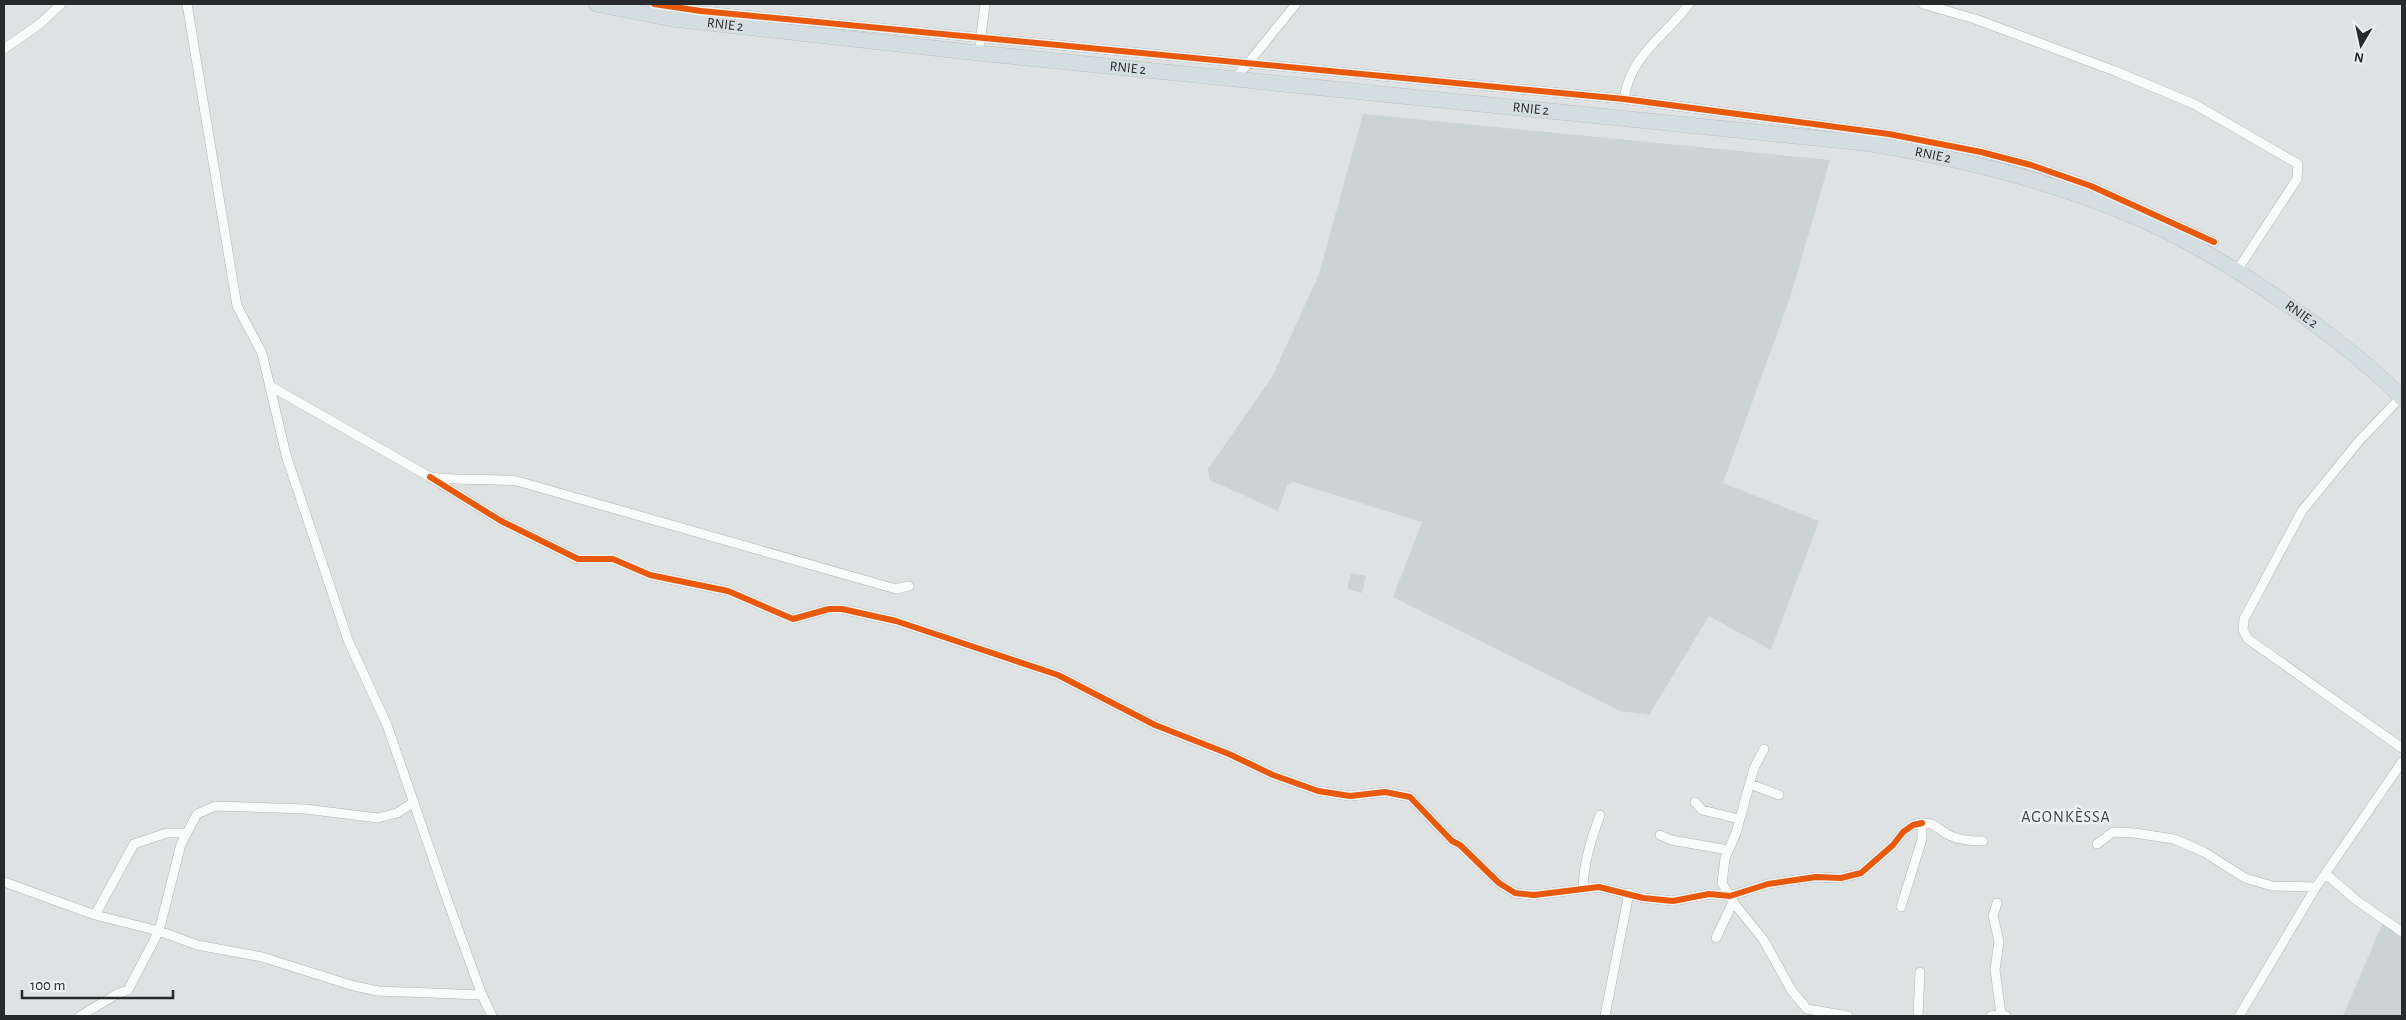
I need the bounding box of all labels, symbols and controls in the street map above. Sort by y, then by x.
street label: RNIE 2 [706,16,744,34]
north arrow [2336,20,2386,70]
text: N [2353,49,2365,65]
street label: RNIE 2 [1109,59,1147,77]
street label: RNIE 2 [1512,100,1550,118]
street label: RNIE 2 [1914,145,1952,166]
street label: RNIE 2 [2283,298,2320,331]
district label: AGONKÈSSA [2021,807,2111,825]
scale bar [22,968,174,1000]
text: 100 m [30,978,65,993]

